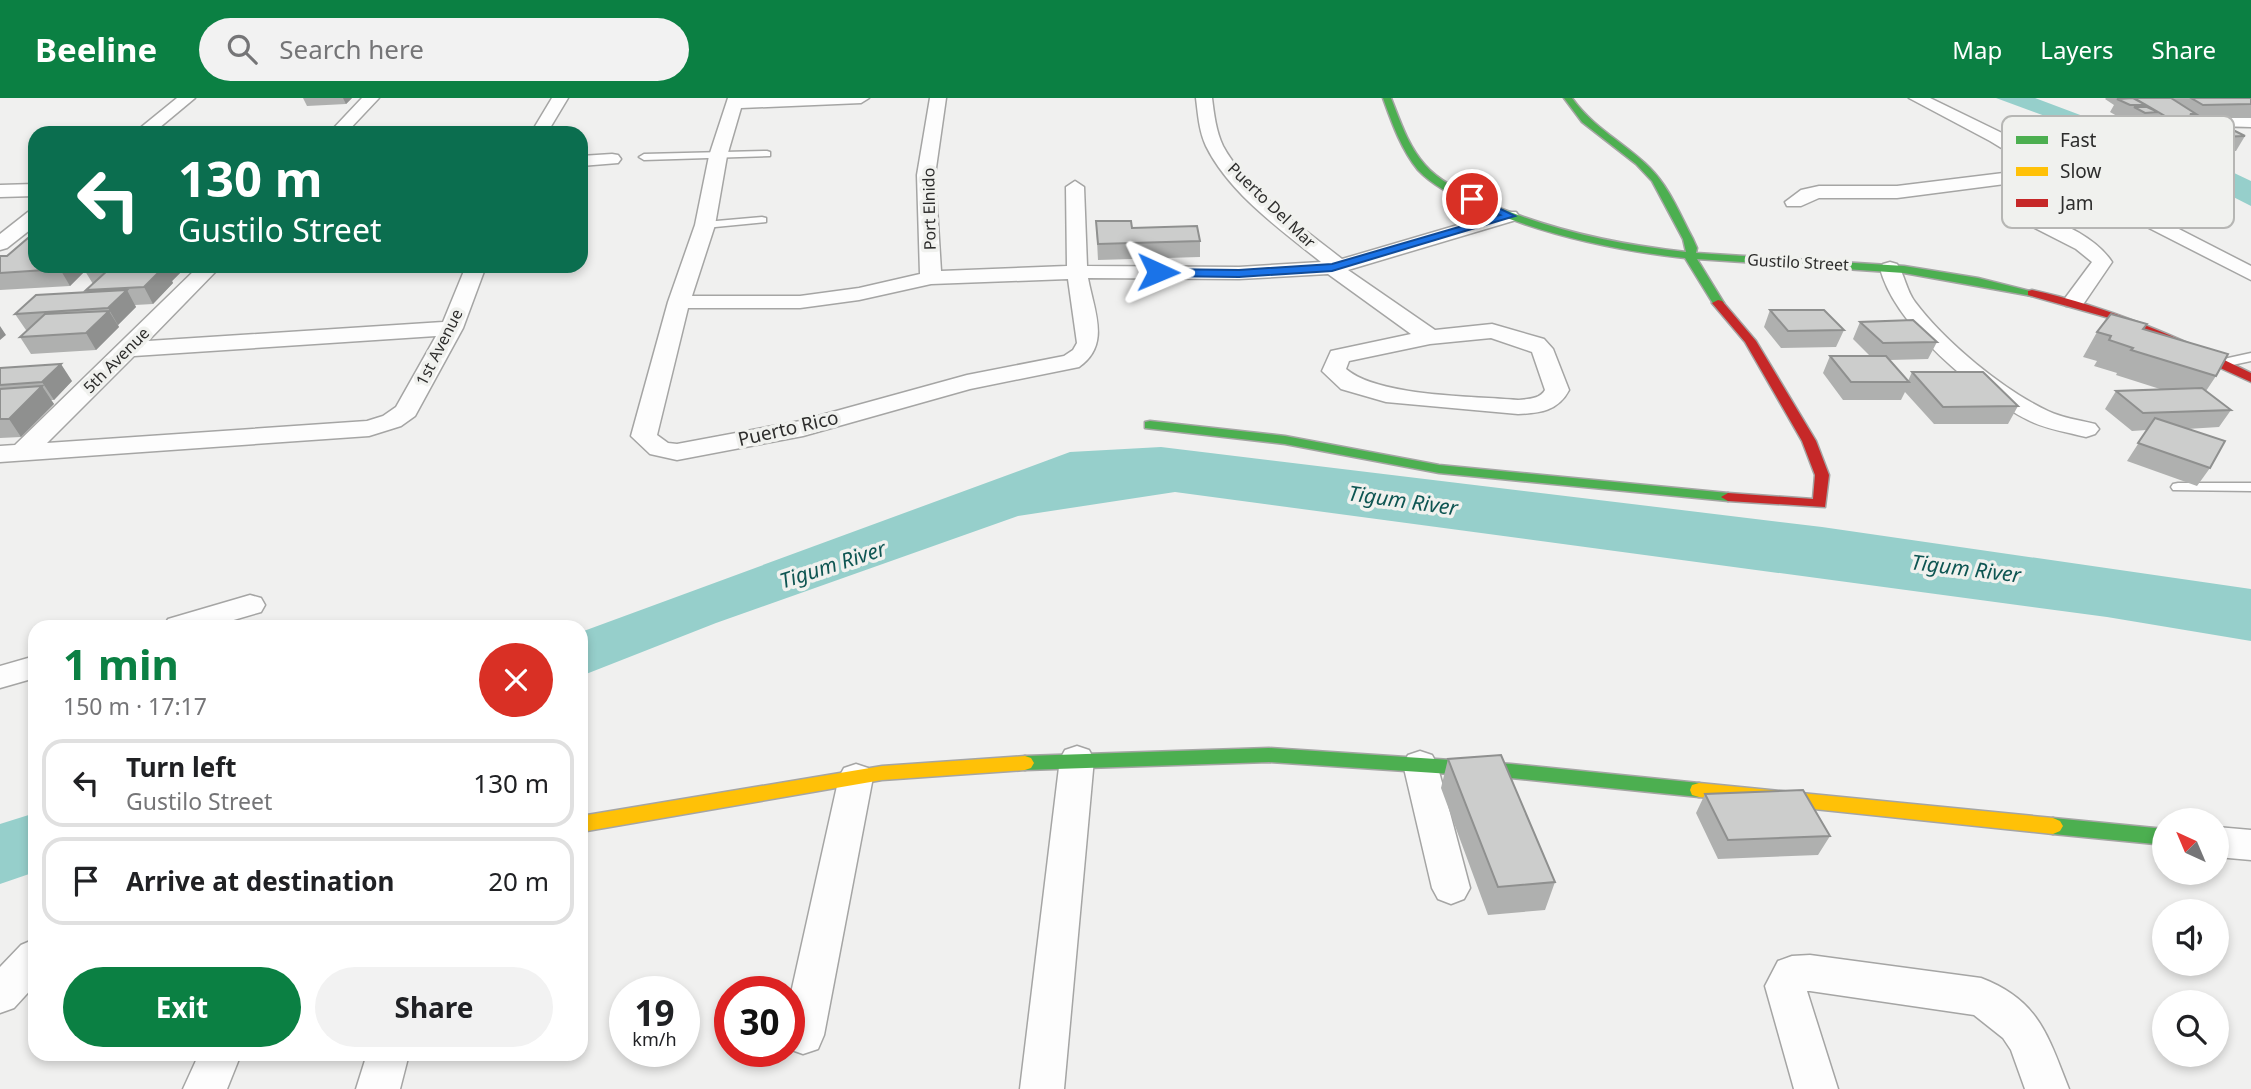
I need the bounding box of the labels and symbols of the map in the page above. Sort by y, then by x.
legend [2002,116,2234,228]
text: Fast [2060,127,2097,153]
street label: Puerto Del Mar [1223,158,1321,253]
text: Slow [2060,158,2101,184]
street label: Port Elnido [917,168,941,250]
pin [1442,169,1502,229]
text: Jam [2058,190,2094,216]
position arrow [1121,235,1195,309]
street label: Gustilo Street [1747,248,1850,276]
street label: 1st Avenue [410,305,468,389]
street label: 5th Avenue [78,322,154,398]
street label: Puerto Rico [735,404,841,452]
water label: Tigum River [1347,478,1461,522]
water label: Tigum River [776,533,891,594]
water label: Tigum River [1910,547,2024,589]
north arrow [2152,808,2230,886]
speed limit sign: 30 [714,976,805,1067]

